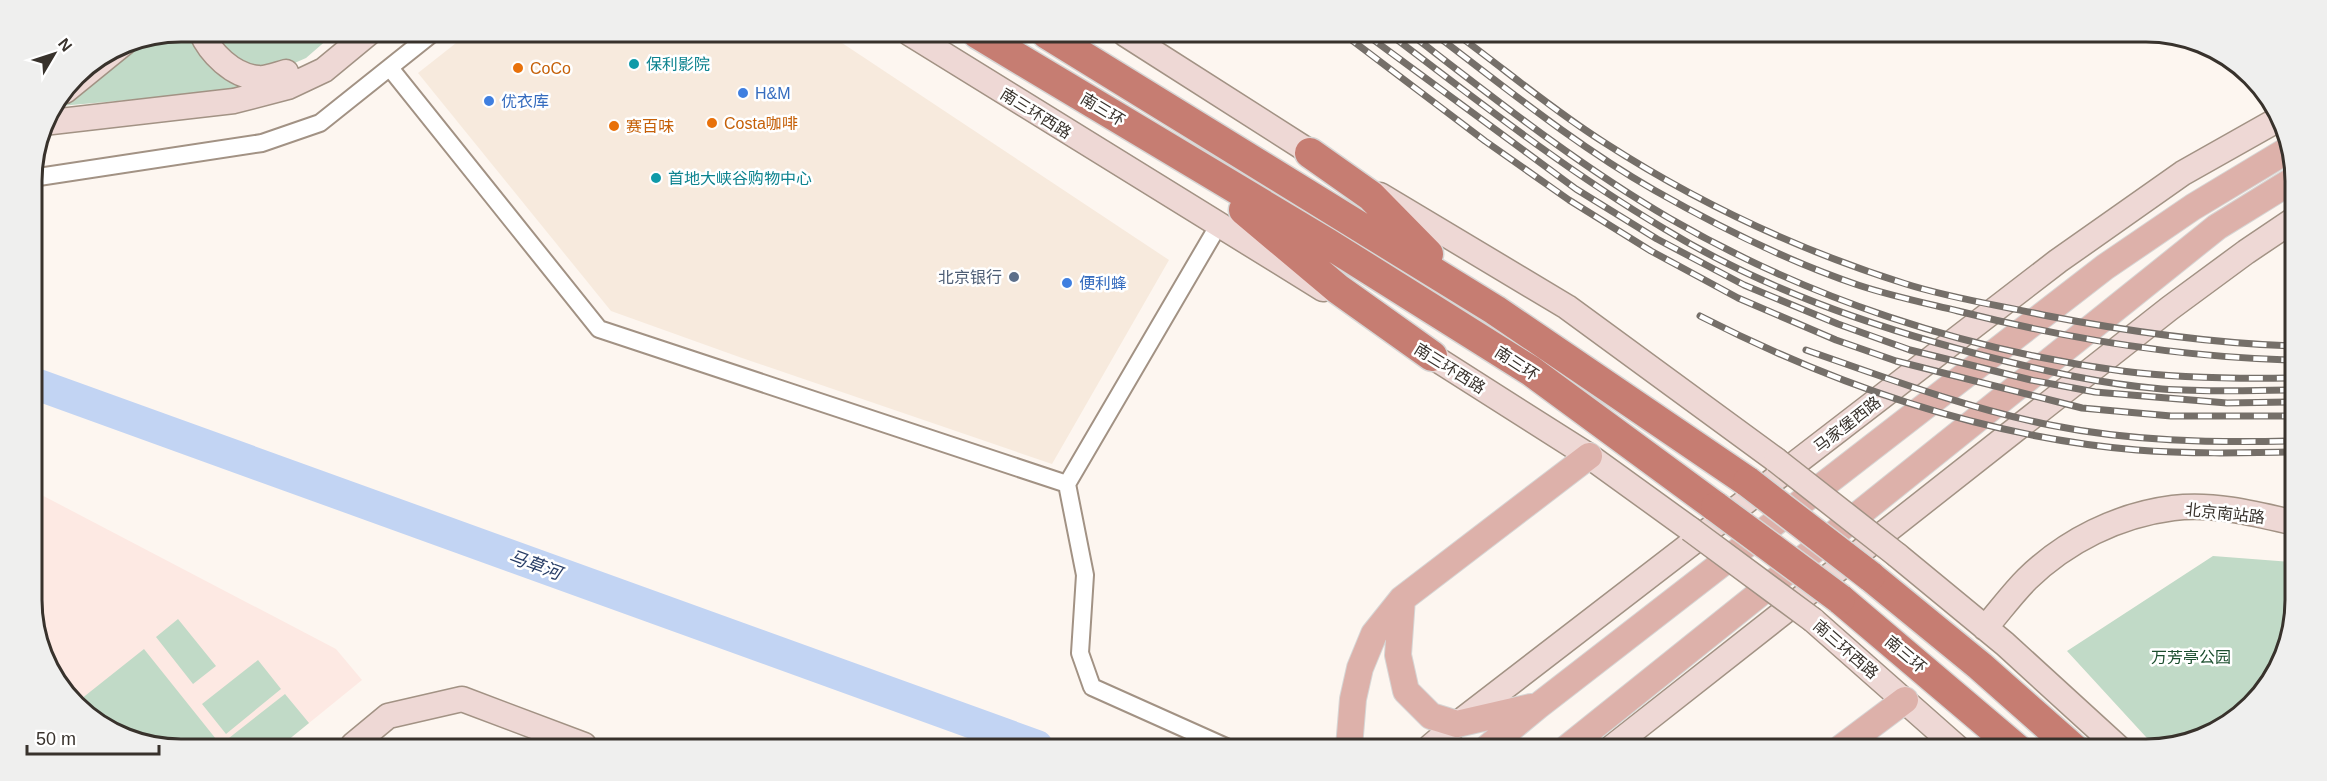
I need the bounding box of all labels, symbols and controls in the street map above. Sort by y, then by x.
north arrow [24,24,84,84]
text: N [55,35,76,55]
place label: 保利影院 [646,56,710,73]
marker: 保利影院 [627,57,641,71]
place label: CoCo [530,60,571,77]
marker: CoCo [511,61,525,75]
place label: H&M [755,85,791,102]
street label: 南三环西路 [997,85,1074,142]
marker: H&M [736,86,750,100]
street label: 南三环 [1078,90,1128,129]
place label: 优衣库 [501,93,549,110]
marker: 优衣库 [482,94,496,108]
place label: Costa咖啡 [724,115,798,132]
marker: Costa咖啡 [705,116,719,130]
place label: 赛百味 [626,118,674,135]
marker: 赛百味 [607,119,621,133]
place label: 首地大峡谷购物中心 [668,170,812,187]
marker: 首地大峡谷购物中心 [649,171,663,185]
place label: 北京银行 [938,269,1002,286]
marker: 北京银行 [1007,270,1021,284]
place label: 便利蜂 [1079,275,1127,292]
marker: 便利蜂 [1060,276,1074,290]
street label: 南三环西路 [1411,340,1488,397]
street label: 南三环 [1492,343,1541,384]
street label: 马家堡西路 [1811,393,1884,456]
street label: 北京南站路 [2184,501,2266,526]
water label: 马草河 [506,546,567,585]
street label: 南三环西路 [1810,617,1881,682]
street label: 南三环 [1882,632,1930,676]
park label: 万芳亭公园 [2151,649,2231,666]
scale bar [27,718,159,756]
text: 50 m [36,729,76,749]

